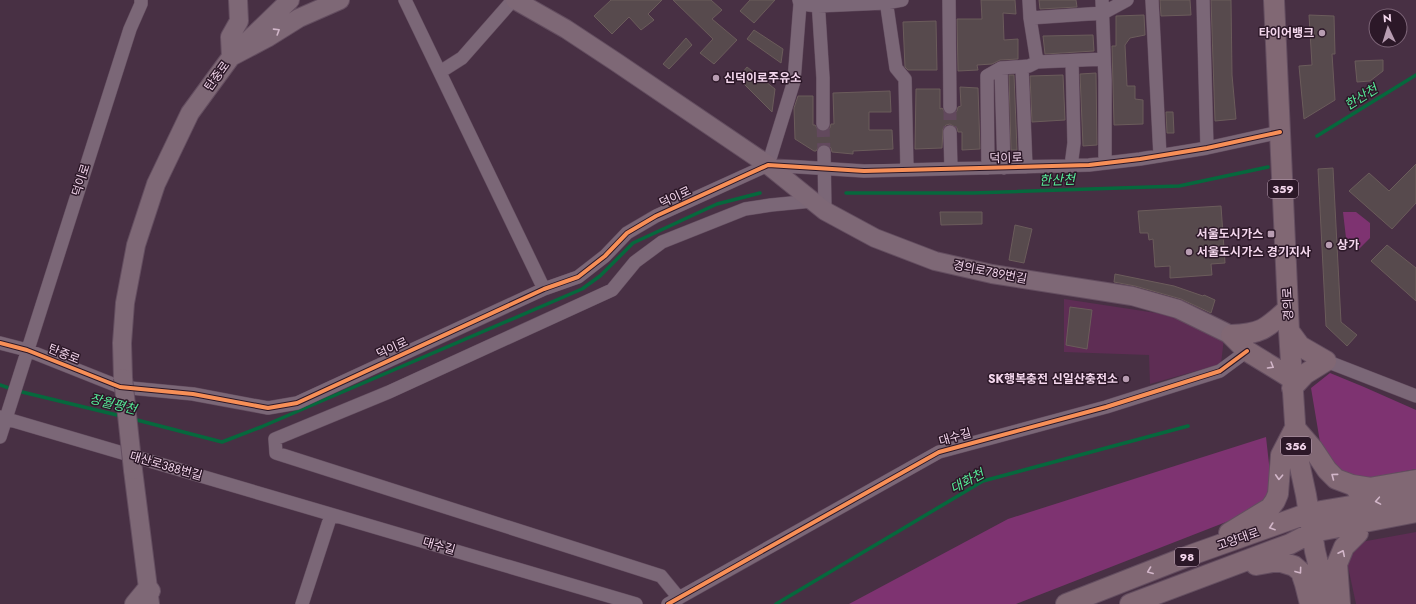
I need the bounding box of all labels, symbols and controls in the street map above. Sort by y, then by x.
north arrow [1368,8,1408,48]
text: N [1382,10,1392,26]
place label: 타이어뱅크 [1259,24,1314,42]
one-way arrow [273,28,280,36]
marker: 타이어뱅크 [1317,28,1327,38]
street label: 탄중로 [200,57,234,95]
place label: 신덕이로주유소 [724,69,801,87]
marker: 신덕이로주유소 [711,73,721,83]
water label: 한산천 [1341,79,1382,115]
street label: 덕이로 [989,148,1023,168]
street label: 덕이로 [67,161,95,199]
water label: 한산천 [1039,170,1076,190]
road number: 359 [1268,180,1298,198]
street label: 덕이로 [656,182,694,212]
place label: 서울도시가스 [1197,225,1263,243]
marker: 서울도시가스 [1266,229,1276,239]
place label: 상가 [1337,236,1359,254]
marker: 상가 [1324,240,1334,250]
place label: 서울도시가스 경기지사 [1197,243,1311,261]
marker: 서울도시가스 경기지사 [1184,247,1194,257]
street label: 경의로789번길 [951,256,1029,288]
street label: 경의로 [1278,287,1298,321]
street label: 덕이로 [373,333,411,363]
street label: 탄중로 [45,339,83,369]
one-way arrow [1267,361,1274,368]
place label: SK행복충전 신일산충전소 [988,370,1118,388]
marker: SK행복충전 신일산충전소 [1121,374,1131,384]
water label: 장월평천 [87,389,140,419]
street label: 대수길 [937,424,973,450]
road number: 356 [1281,437,1311,455]
street label: 대산로388번길 [128,447,204,485]
water label: 대화천 [947,464,988,498]
one-way arrow [1275,474,1284,480]
one-way arrow [1332,474,1339,481]
one-way arrow [1374,497,1381,505]
one-way arrow [1269,522,1276,531]
street label: 고양대로 [1214,523,1262,555]
street label: 대수길 [421,533,457,559]
road number: 98 [1175,548,1199,566]
one-way arrow [1337,549,1345,557]
one-way arrow [1147,566,1155,574]
one-way arrow [1294,567,1301,574]

